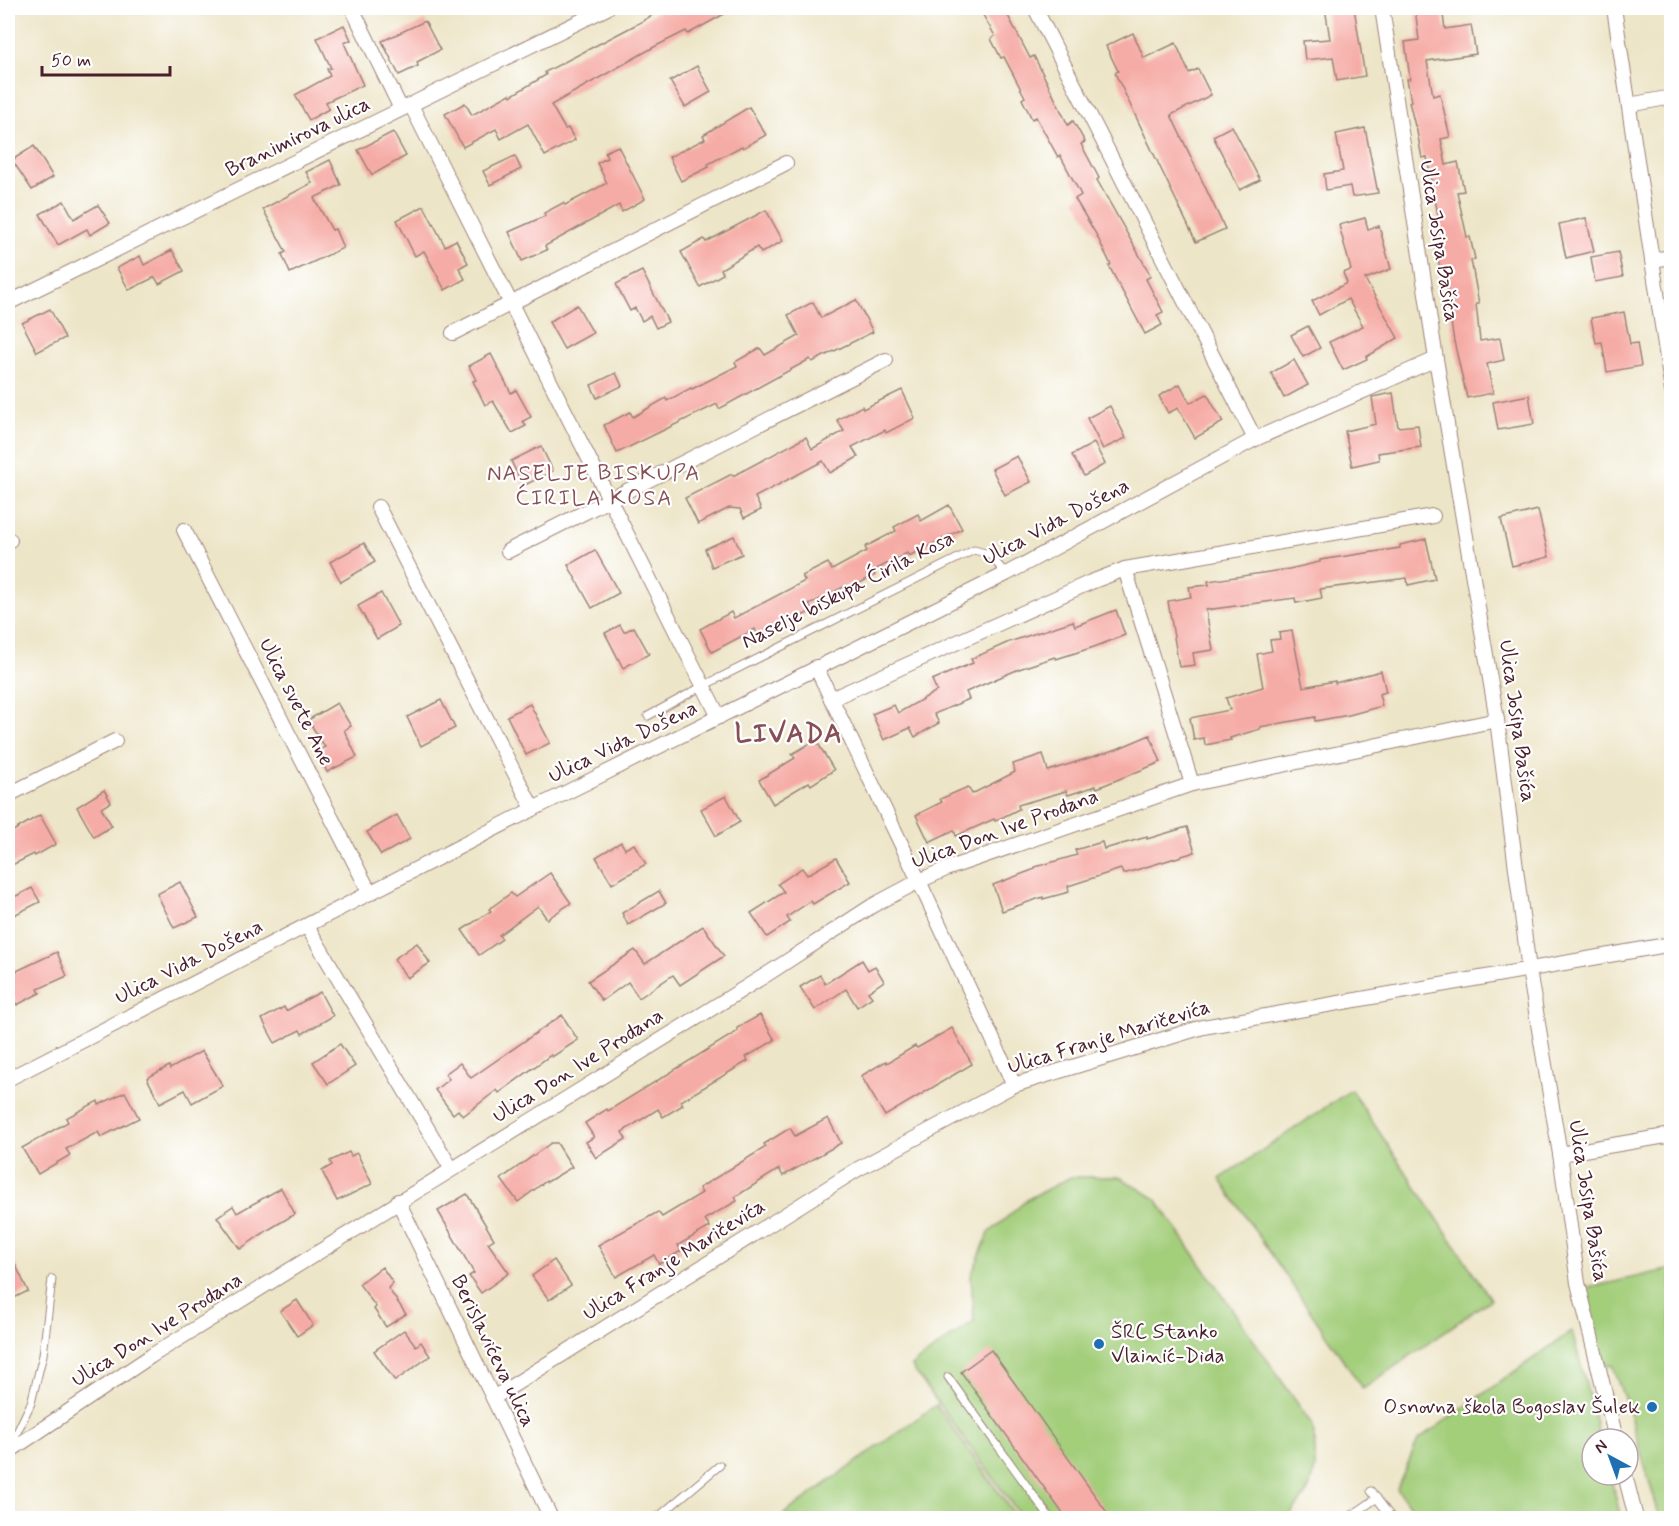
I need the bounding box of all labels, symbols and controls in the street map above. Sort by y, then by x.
scale bar [42,39,170,77]
text: 50 m [51,49,91,73]
street label: Branimirova ulica [221,90,375,184]
street label: Ulica Josipa Bašića [1412,158,1466,324]
district label: NASELJE BISKUPA ĆIRILA KOSA [487,460,701,513]
street label: Ulica Vida Došena [978,471,1134,573]
street label: Naselje biskupa Ćirila Kosa [737,524,959,656]
street label: Ulica svete Ane [252,633,340,771]
street label: Ulica Josipa Bašića [1492,638,1542,804]
street label: Ulica Vida Došena [544,694,702,790]
district label: LIVADA [735,717,843,752]
street label: Ulica Don Ive Prodana [908,782,1102,876]
street label: Ulica Vida Došena [110,913,268,1011]
street label: Ulica Franje Maričevića [1004,993,1214,1081]
street label: Ulica Don Ive Prodana [487,1002,669,1130]
street label: Ulica Josipa Bašića [1561,1118,1615,1284]
street label: Ulica Franje Maričevića [577,1192,771,1328]
street label: Ulica Don Ive Prodana [66,1266,248,1394]
street label: Berislavićeva ulica [444,1270,542,1432]
place label: ŠRC Stanko Vlainić-Dida [1111,1318,1225,1370]
marker: ŠRC Stanko Vlainić-Dida [1092,1337,1106,1351]
place label: Osnovna škola Bogoslav Šulek [1383,1393,1640,1421]
marker: Osnovna škola Bogoslav Šulek [1645,1400,1659,1414]
north arrow [1580,1427,1640,1487]
text: N [1590,1435,1612,1458]

